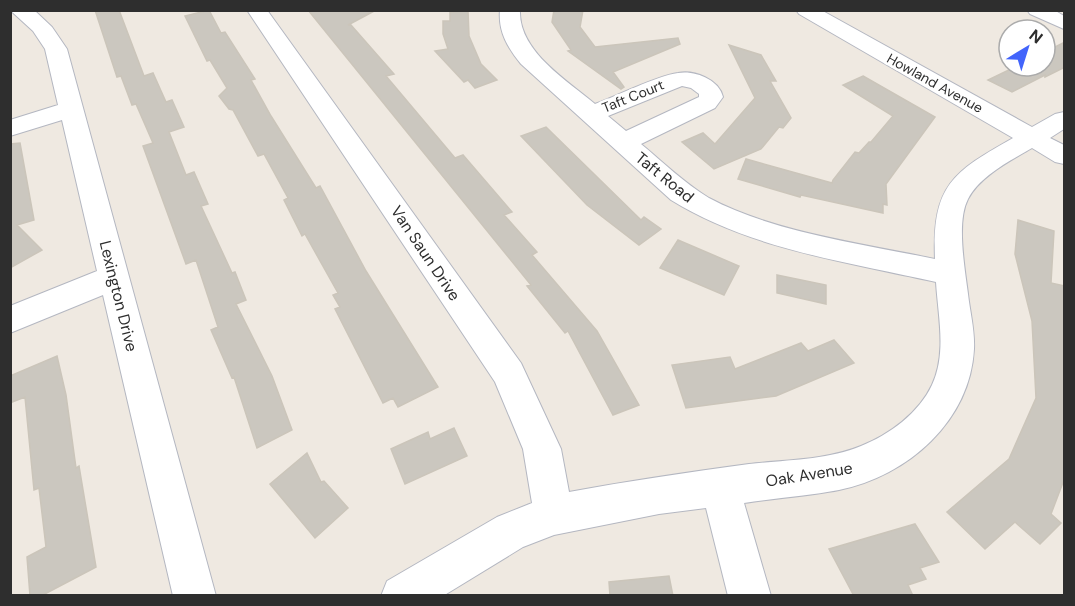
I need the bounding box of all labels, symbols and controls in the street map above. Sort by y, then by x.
north arrow [997,18,1057,78]
text: N [1025,25,1047,48]
street label: Howland Avenue [884,49,986,117]
street label: Taft Court [599,75,667,117]
street label: Taft Road [631,147,698,207]
street label: Van Saun Drive [386,202,465,305]
street label: Lexington Drive [95,238,142,354]
street label: Oak Avenue [764,457,854,492]

